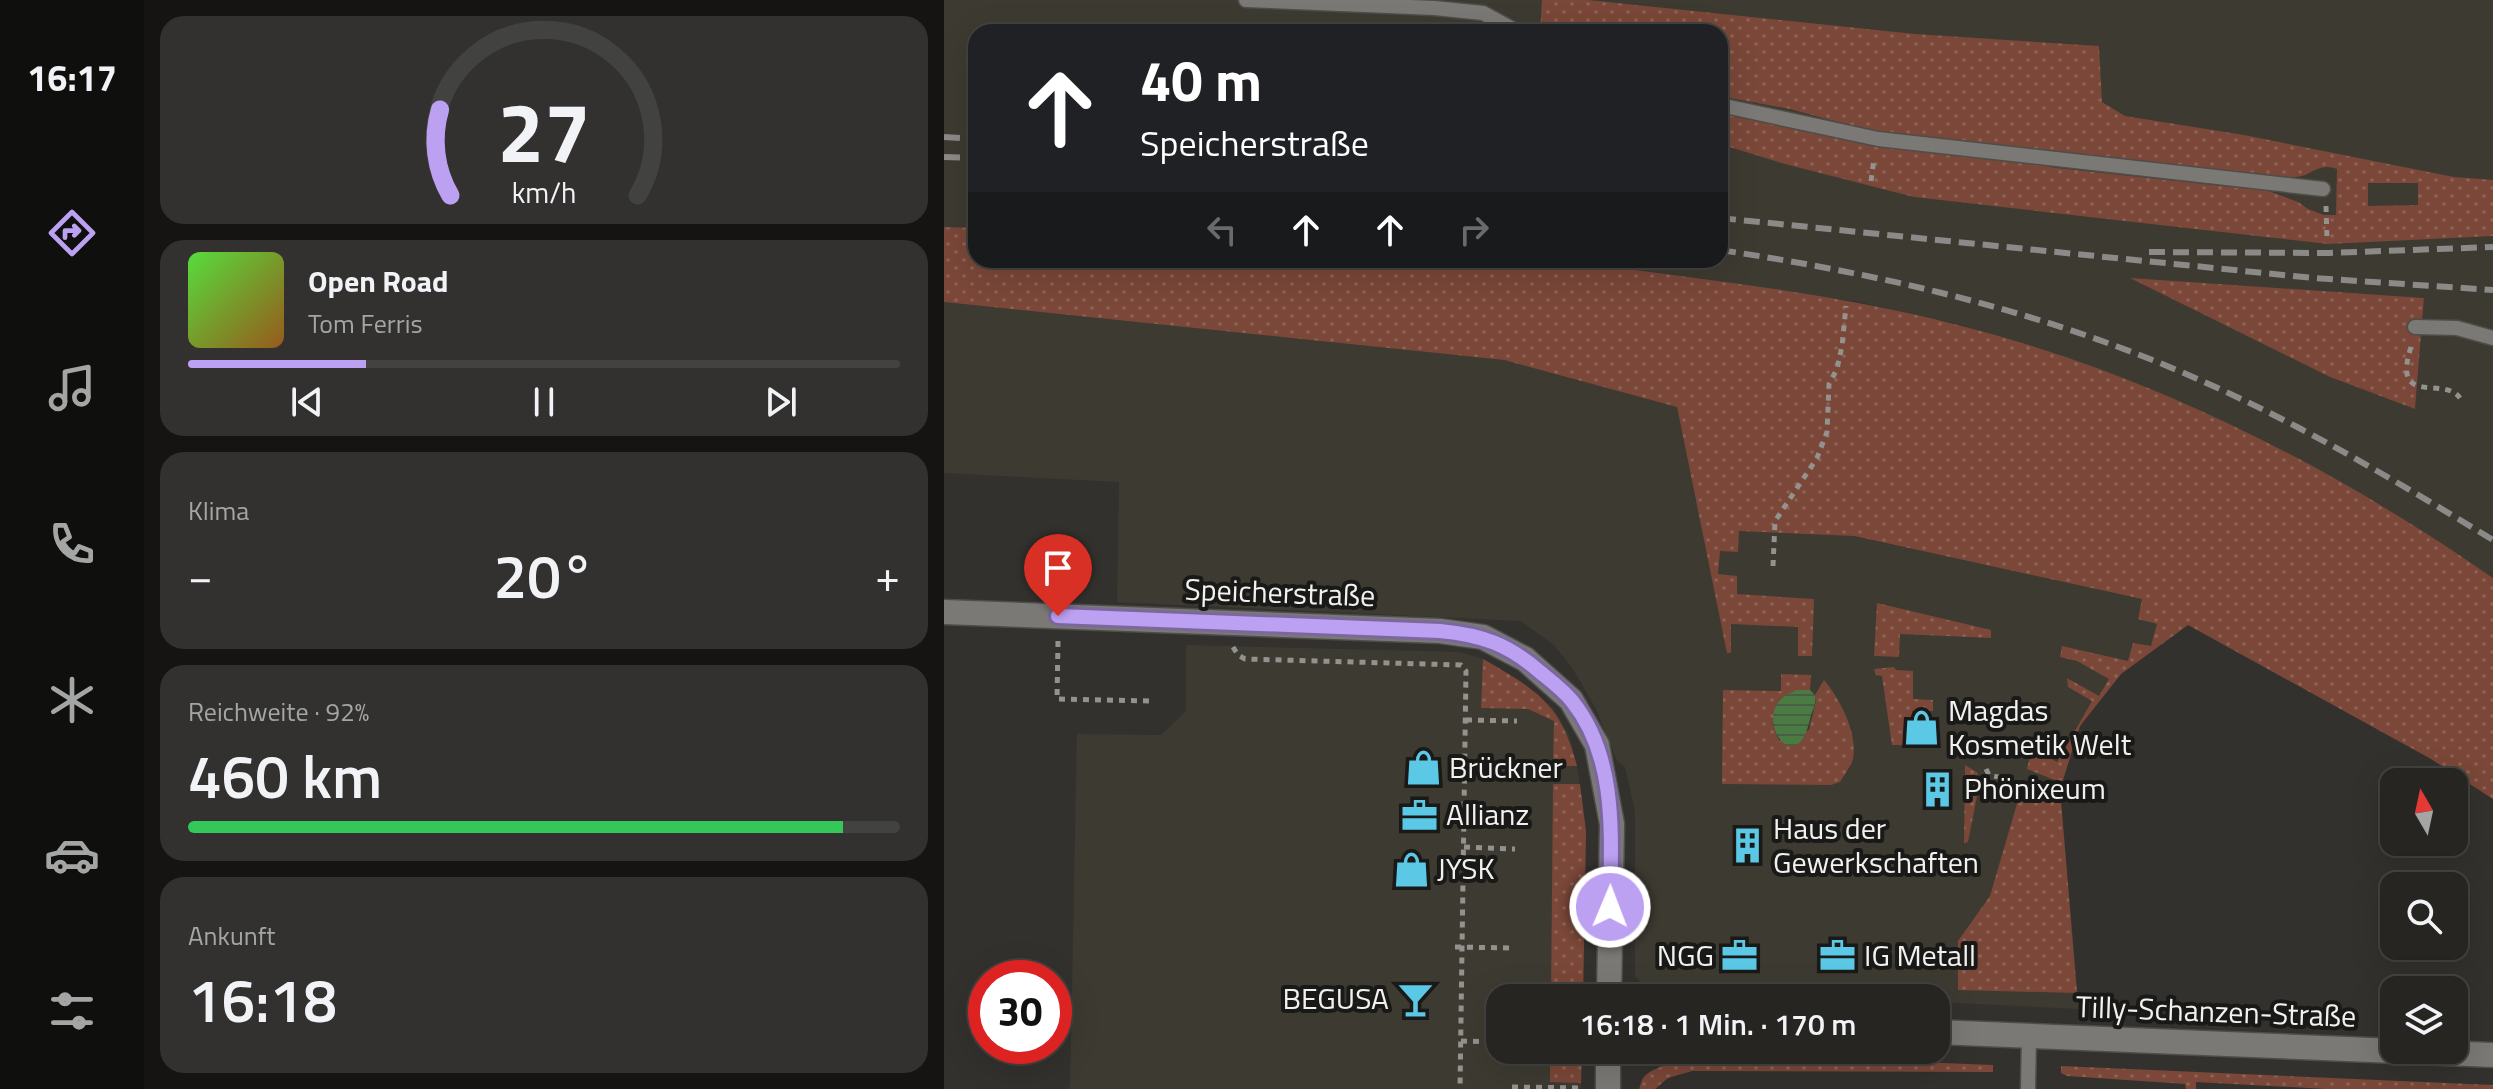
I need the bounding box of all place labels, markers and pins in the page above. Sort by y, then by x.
pin [1024,534,1092,616]
place label: Magdas Kosmetik Welt [1948,687,2132,767]
shop icon: Magdas Kosmetik Welt [1903,709,1941,747]
place label: Brückner [1449,744,1563,790]
shop icon: Brückner [1404,749,1442,787]
place label: Phönixeum [1964,765,2106,811]
building icon: Phönixeum [1919,770,1957,808]
place label: Allianz [1446,791,1529,837]
office icon: Allianz [1401,796,1439,834]
place label: Haus der Gewerkschaften [1773,805,1979,885]
building icon: Haus der Gewerkschaften [1728,827,1766,865]
place label: JYSK [1437,845,1495,891]
shop icon: JYSK [1392,850,1430,888]
place label: NGG [1657,932,1714,978]
place label: IG Metall [1864,932,1976,978]
office icon: NGG [1721,937,1759,975]
office icon: IG Metall [1819,937,1857,975]
place label: BEGUSA [1283,975,1389,1021]
bar icon: BEGUSA [1396,980,1434,1018]

